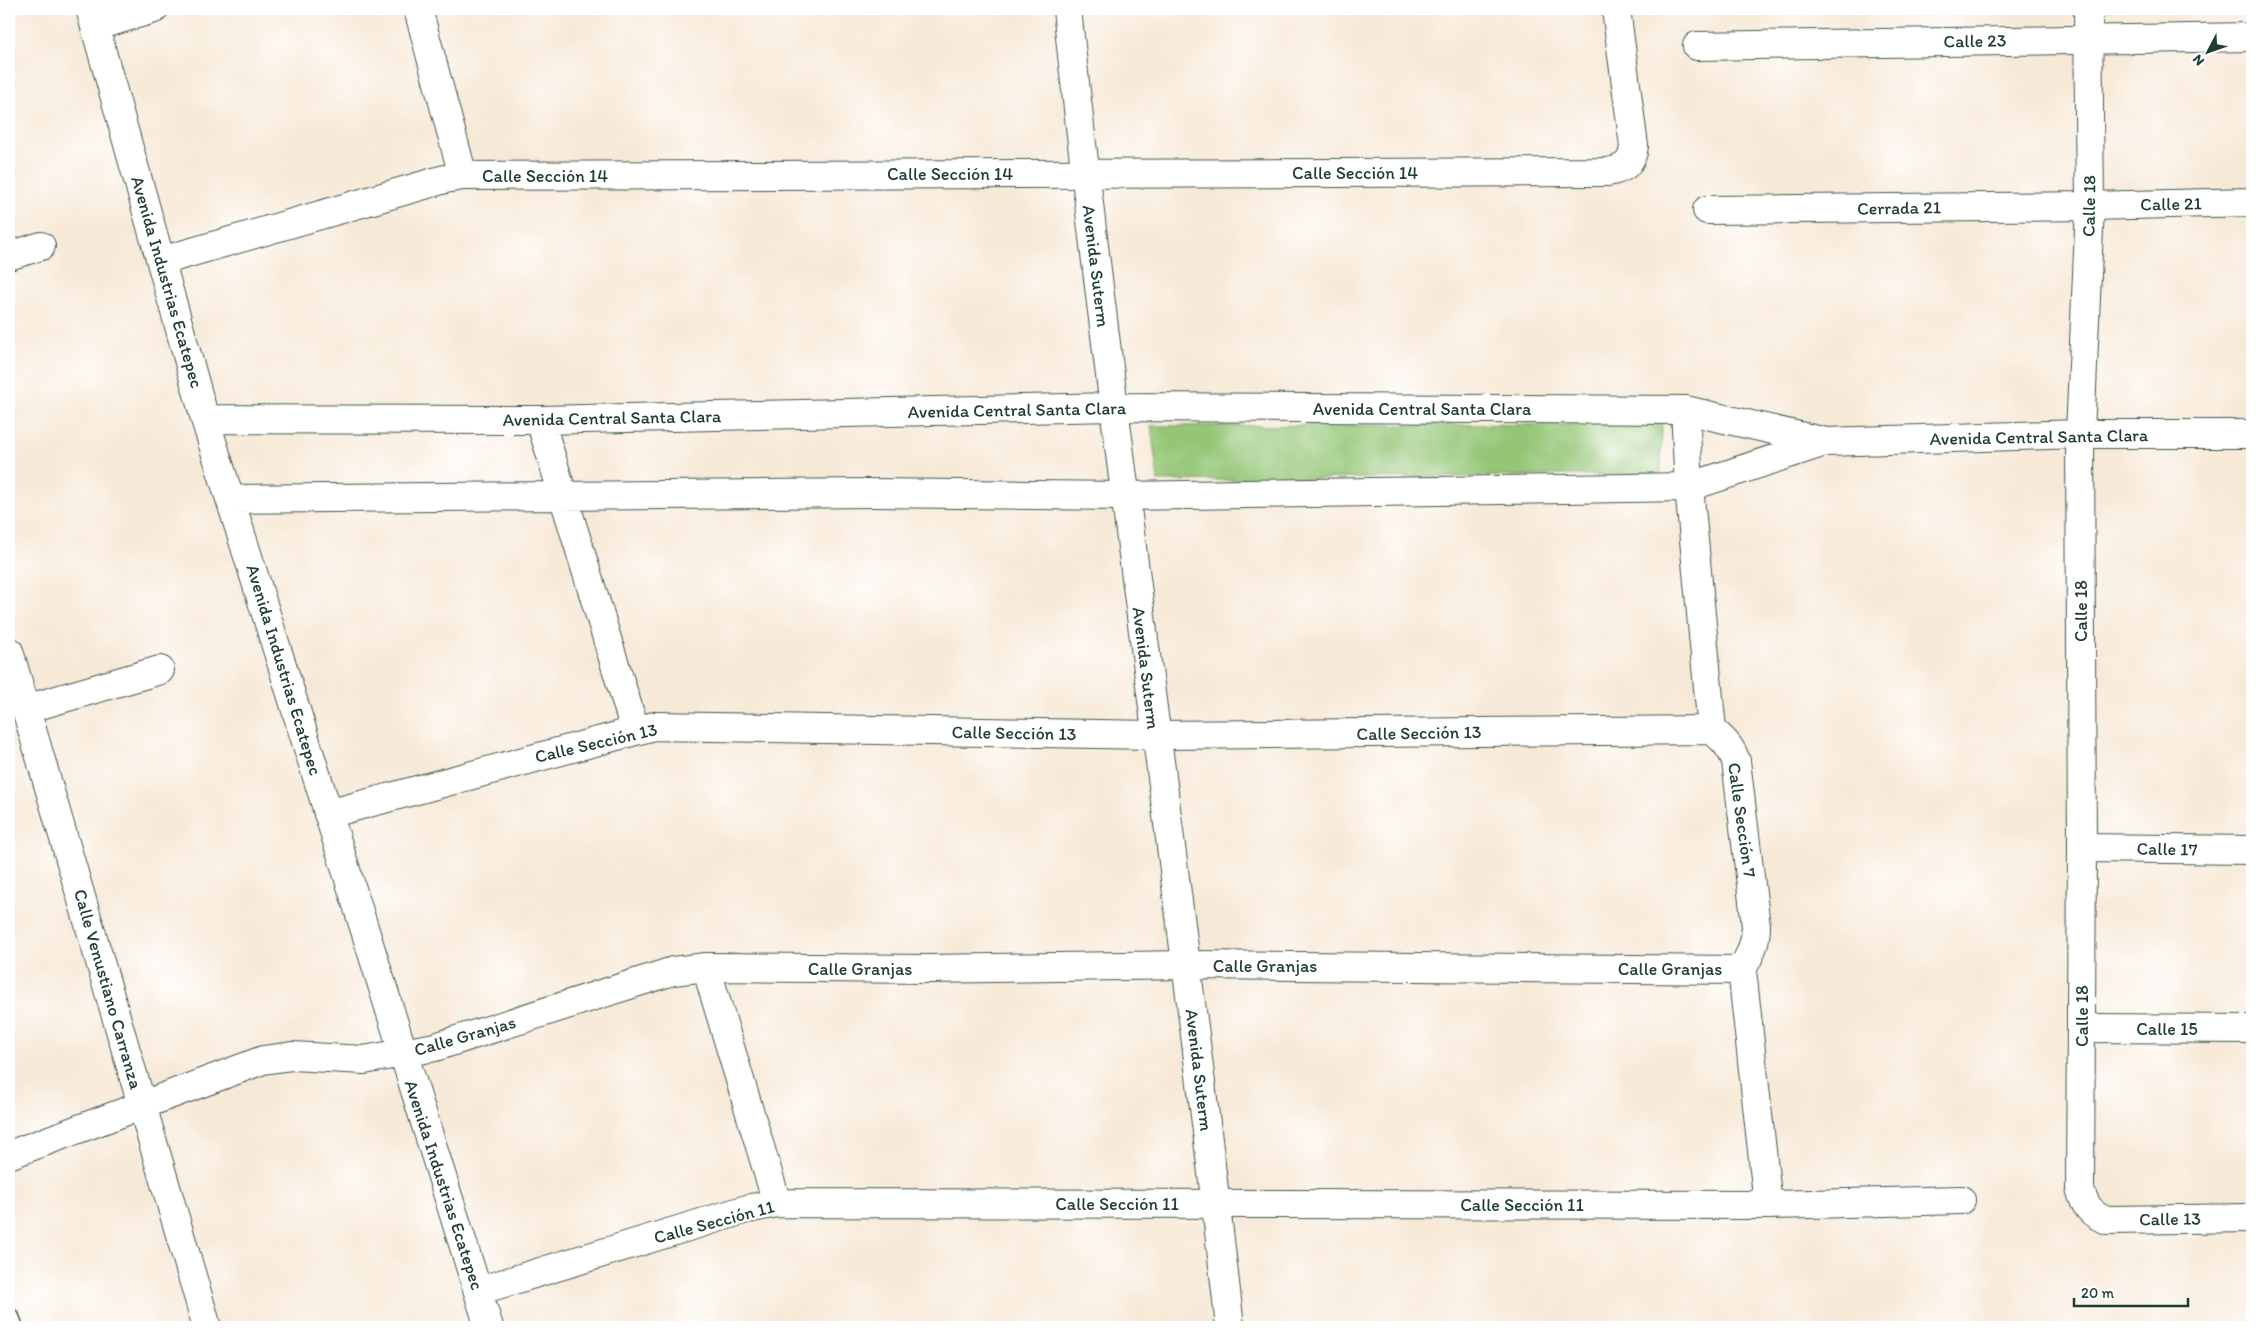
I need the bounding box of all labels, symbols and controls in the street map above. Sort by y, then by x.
north arrow [2184,28,2234,78]
street label: Calle 23 [1943,29,2007,53]
text: N [2189,51,2208,69]
street label: Calle Sección 14 [1292,162,1418,184]
street label: Calle Sección 14 [887,163,1013,185]
street label: Calle Sección 14 [482,165,608,187]
street label: Avenida Industrias Ecatepec [126,173,208,391]
street label: Calle 18 [2077,175,2101,237]
street label: Calle 21 [2140,192,2202,216]
street label: Cerrada 21 [1857,196,1941,220]
street label: Avenida Suterm [1078,204,1114,328]
street label: Avenida Central Santa Clara [907,397,1127,423]
street label: Avenida Central Santa Clara [1313,398,1532,420]
street label: Avenida Central Santa Clara [502,405,722,431]
street label: Avenida Central Santa Clara [1929,424,2149,450]
street label: Avenida Industrias Ecatepec [241,562,327,778]
street label: Calle 18 [2070,580,2092,642]
street label: Avenida Suterm [1128,606,1164,730]
street label: Calle Sección 13 [533,718,660,768]
street label: Calle Sección 13 [951,721,1077,745]
street label: Calle Sección 13 [1356,721,1482,745]
street label: Calle Sección 7 [1723,761,1761,879]
street label: Calle 17 [2136,837,2198,861]
street label: Calle Venustiano Carranza [69,886,147,1092]
street label: Calle Granjas [1213,955,1317,977]
street label: Calle Granjas [808,958,912,980]
street label: Calle Granjas [1618,958,1722,980]
street label: Calle 18 [2071,985,2093,1047]
street label: Avenida Suterm [1181,1008,1217,1132]
street label: Calle Granjas [412,1011,518,1061]
street label: Calle 15 [2136,1018,2198,1040]
street label: Avenida Industrias Ecatepec [400,1077,488,1293]
street label: Calle Sección 11 [1055,1193,1179,1215]
street label: Calle Sección 11 [1460,1194,1584,1216]
street label: Calle Sección 11 [651,1195,777,1249]
street label: Calle 13 [2139,1207,2201,1231]
scale bar [2074,1276,2187,1308]
text: 20 m [2081,1284,2115,1302]

